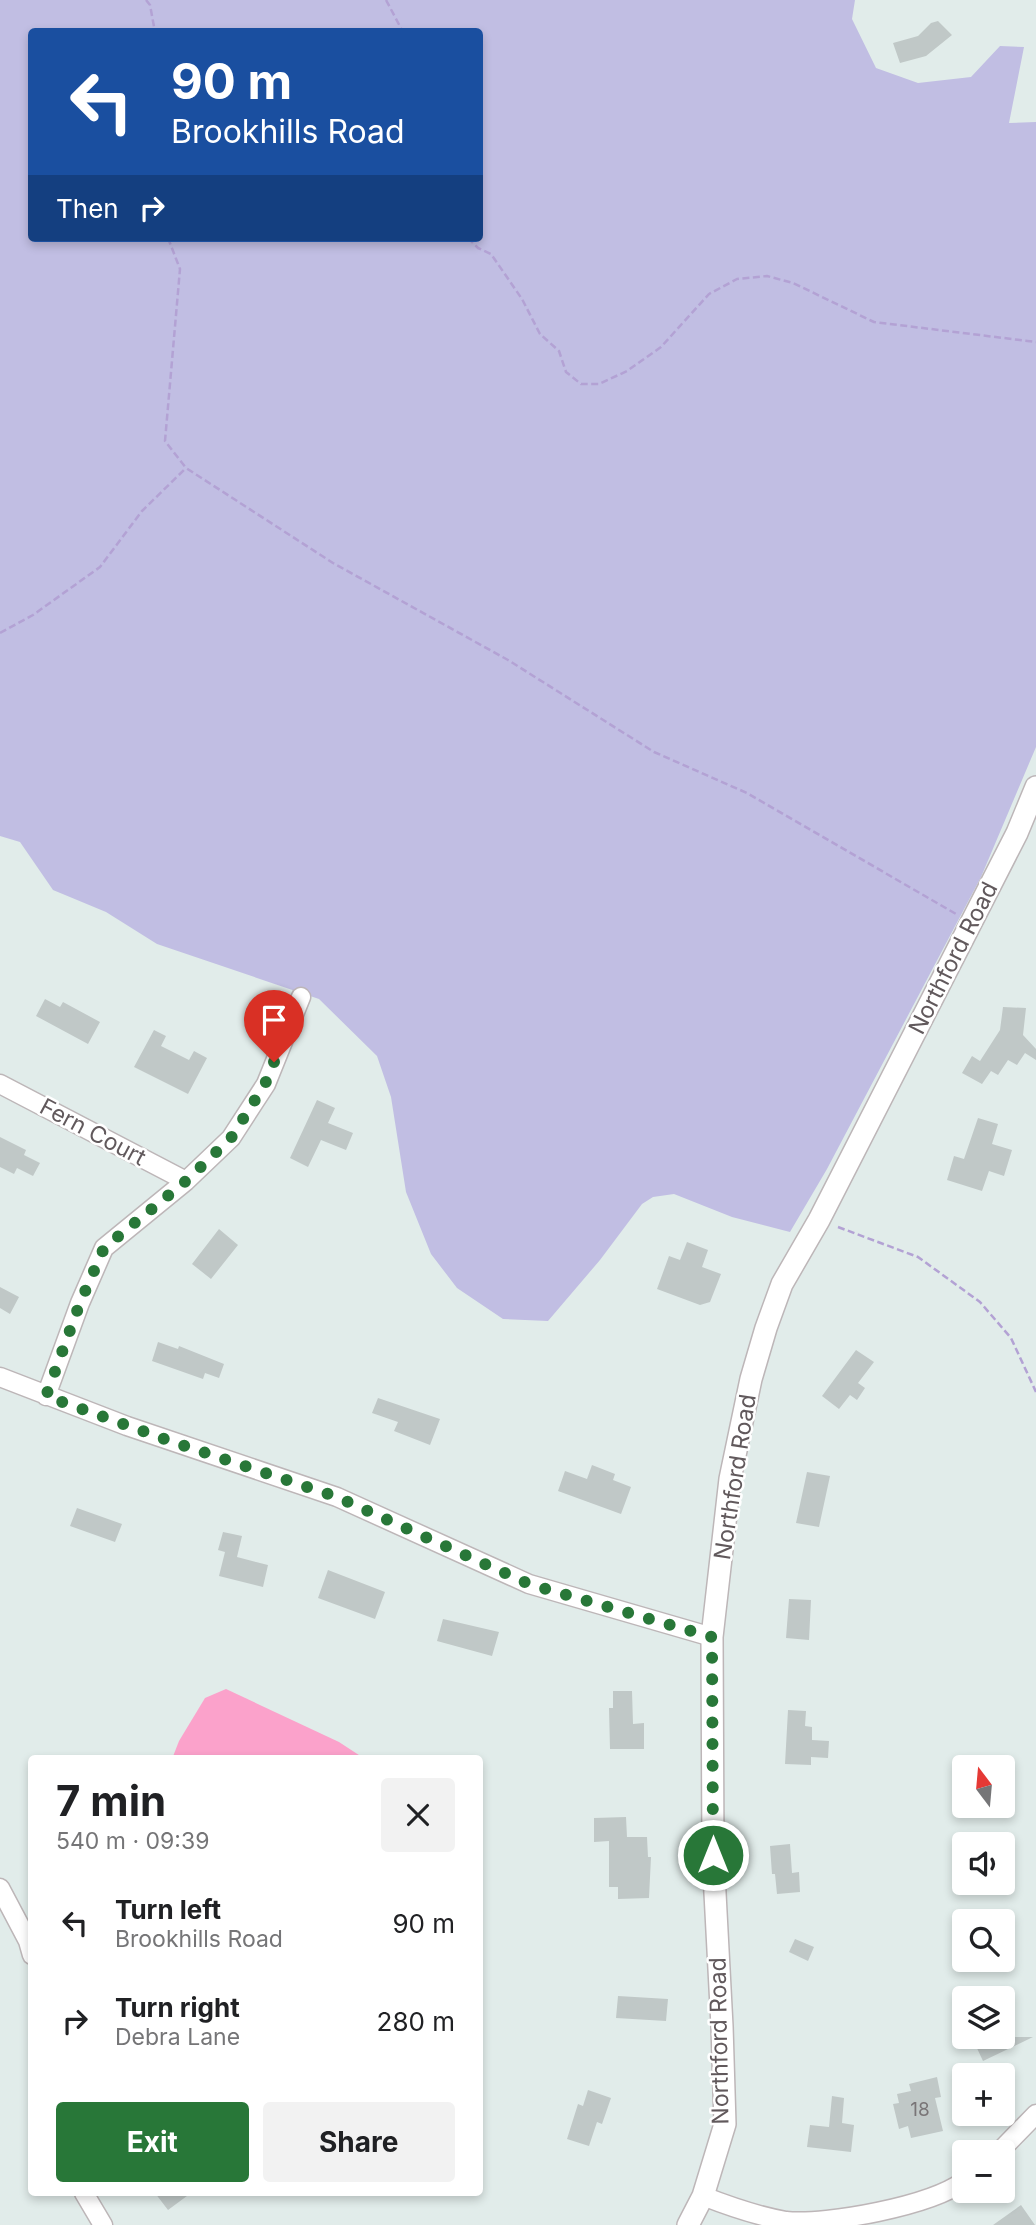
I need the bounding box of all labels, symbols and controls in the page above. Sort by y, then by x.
text: 90 m [171,52,292,111]
icon: left [56,56,147,147]
text: Brookhills Road [171,112,405,151]
icon: right [133,189,171,227]
text: Then [56,193,119,224]
street label: Northford Road [903,877,1003,1039]
pin [244,990,304,1062]
icon: arrive [255,1001,293,1039]
street label: Fern Court [35,1092,151,1172]
street label: Northford Road [708,1392,762,1562]
north arrow [952,1755,1015,1818]
map controls [952,1755,1015,2203]
text: 7 min [56,1775,166,1826]
button: close [381,1778,455,1852]
position arrow [676,1818,750,1892]
text: 540 m · 09:39 [56,1827,209,1855]
button: sound [952,1832,1015,1895]
text: Turn left [115,1894,221,1925]
icon: left [56,1904,94,1942]
text: 90 m [392,1908,455,1939]
button: search [952,1909,1015,1972]
text: Brookhills Road [115,1925,283,1953]
street label: Northford Road [704,1957,734,2125]
button: layers [952,1986,1015,2049]
text: Turn right [115,1992,240,2023]
icon: right [56,2002,94,2040]
text: 280 m [377,2006,455,2037]
text: Debra Lane [115,2023,240,2051]
button: + [952,2063,1015,2126]
house number: 18 [910,2098,930,2121]
button: Exit [56,2102,249,2182]
button: Share [263,2102,455,2182]
button: − [952,2140,1015,2203]

